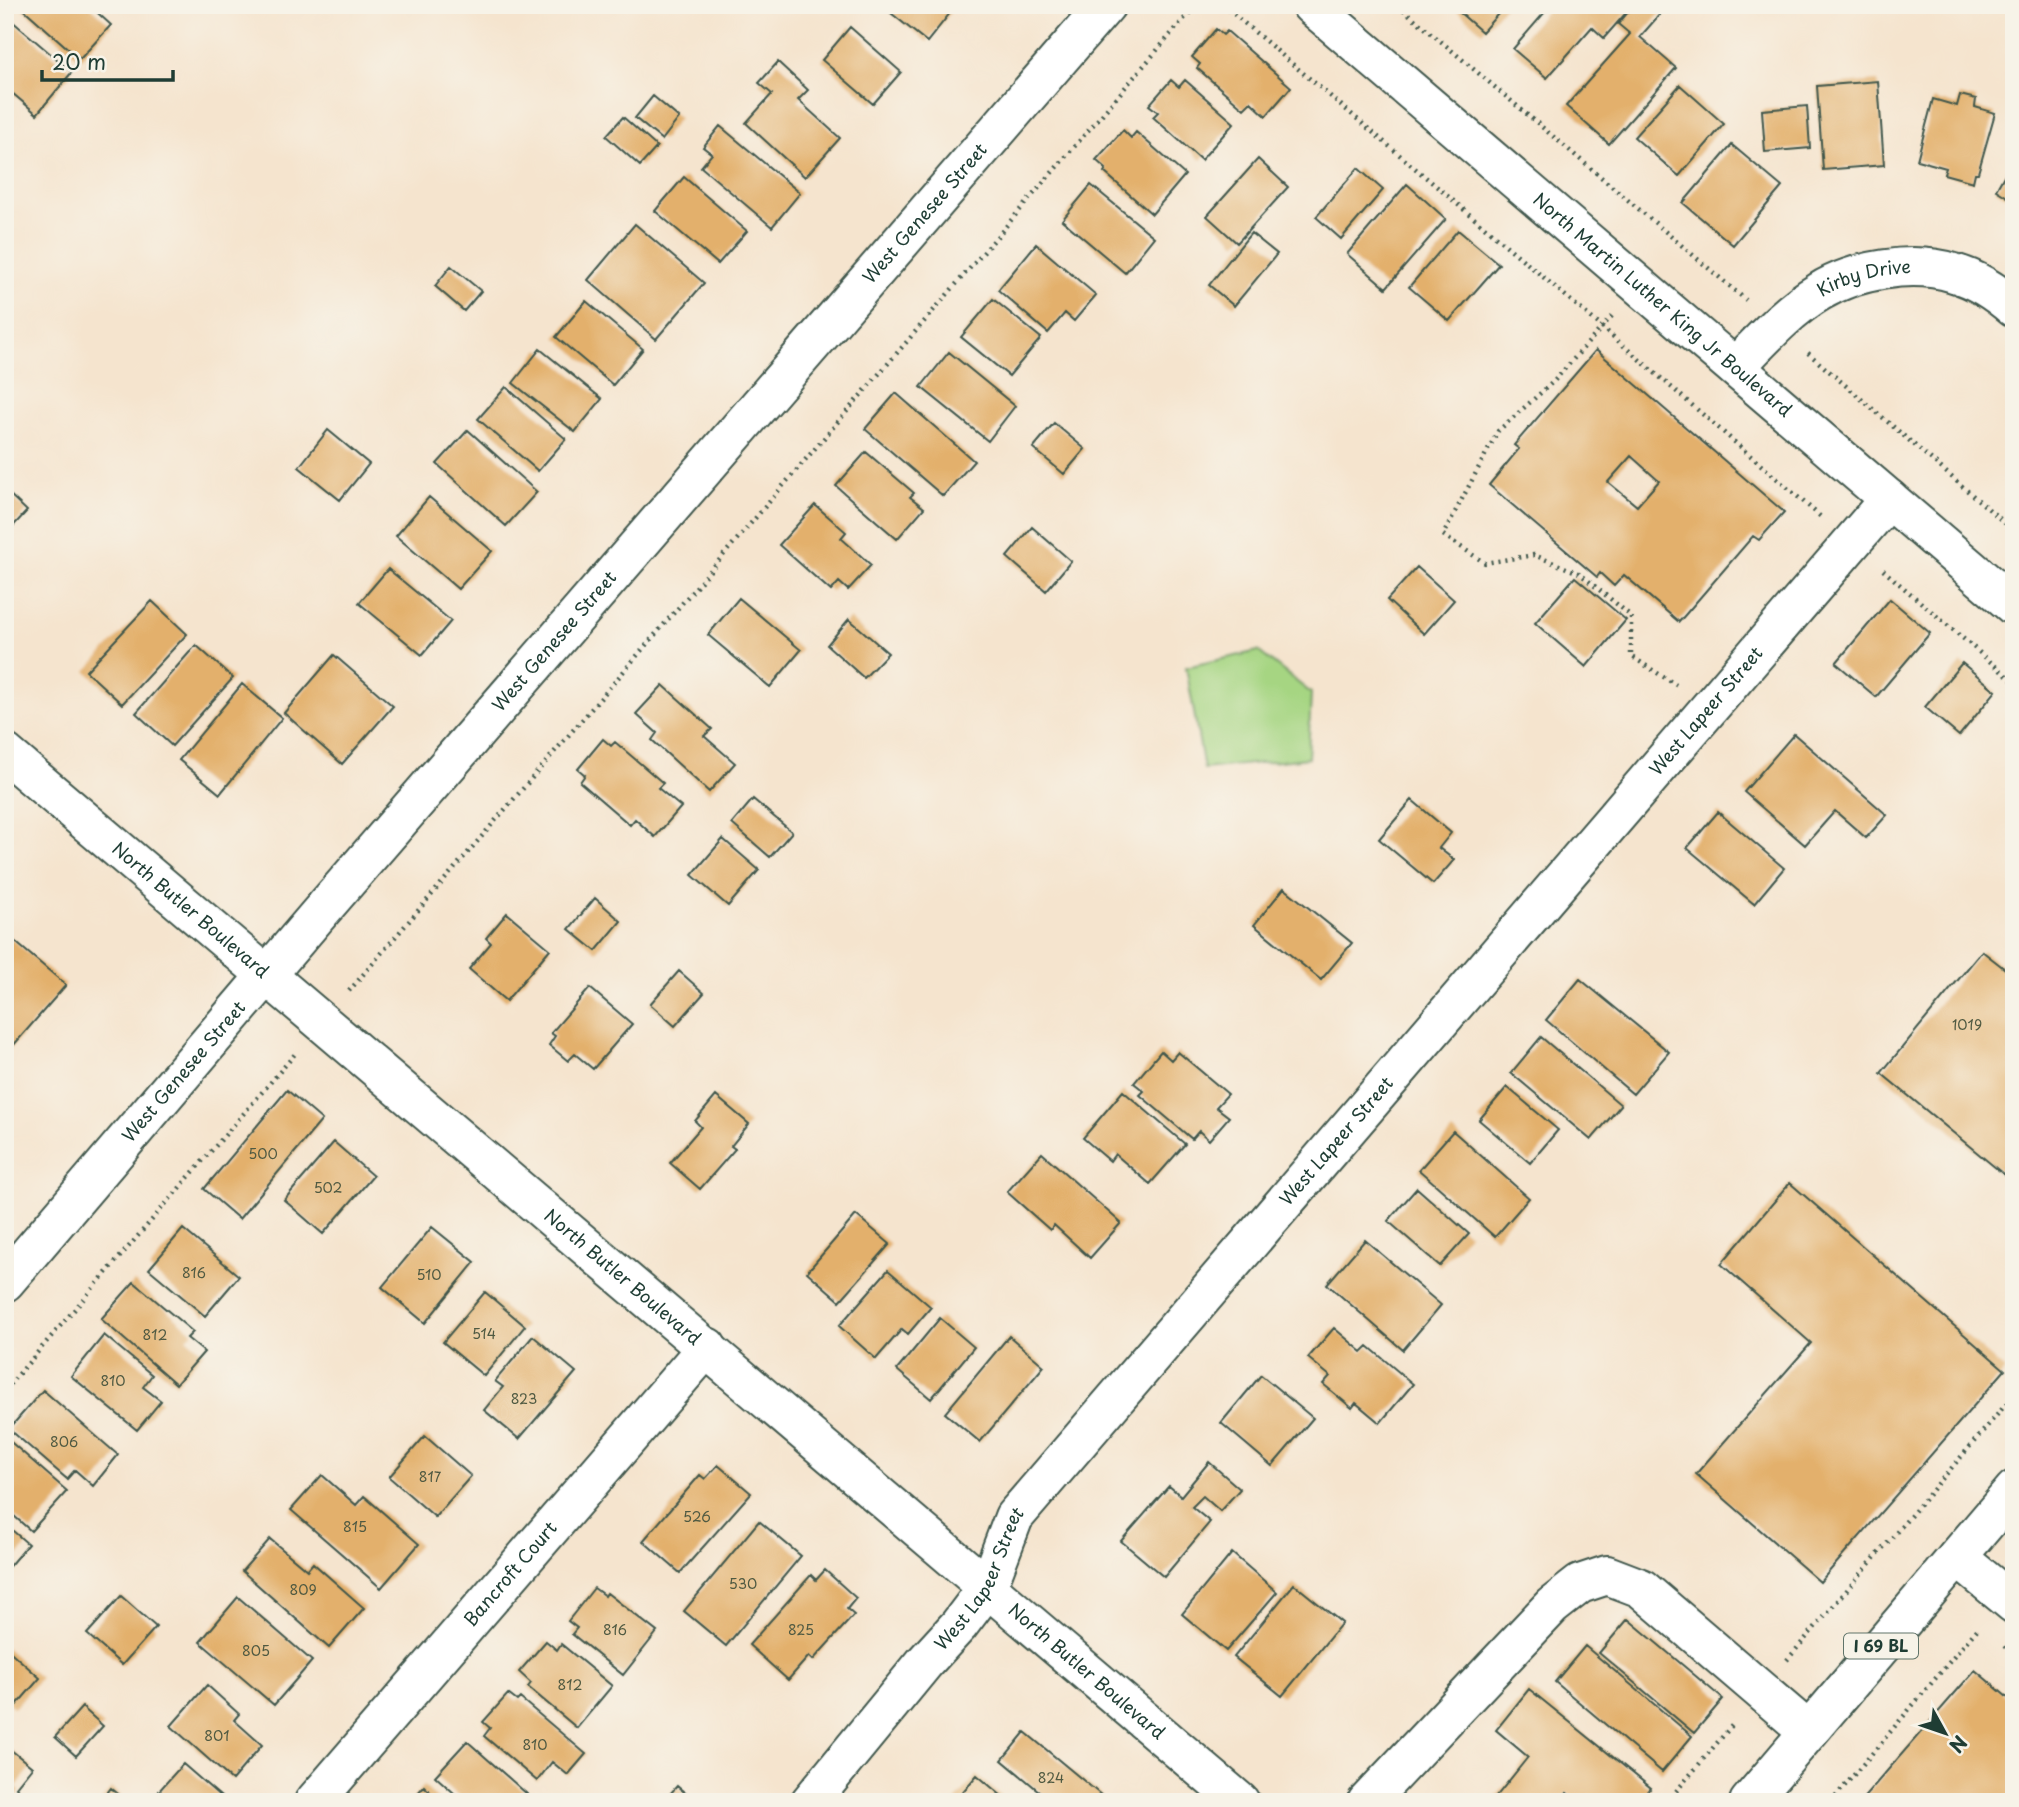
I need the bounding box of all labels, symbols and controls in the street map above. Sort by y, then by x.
scale bar [42,38,173,82]
text: 20 m [52,45,106,77]
street label: West Genesee Street [856,136,993,289]
street label: North Martin Luther King Jr Boulevard [1528,186,1798,423]
street label: Kirby Drive [1811,252,1911,302]
street label: West Genesee Street [485,564,622,717]
street label: West Lapeer Street [1642,640,1768,781]
street label: North Butler Boulevard [107,835,276,984]
street label: West Genesee Street [115,994,251,1148]
house number: 1019 [1952,1014,1982,1035]
street label: West Lapeer Street [1272,1070,1399,1211]
house number: 500 [248,1143,278,1164]
house number: 502 [314,1177,342,1198]
street label: North Butler Boulevard [539,1202,708,1351]
house number: 816 [182,1262,206,1283]
house number: 510 [416,1264,442,1285]
house number: 514 [472,1323,496,1344]
house number: 812 [143,1324,167,1345]
house number: 810 [100,1370,126,1391]
house number: 823 [511,1388,537,1409]
house number: 806 [50,1431,78,1452]
house number: 817 [419,1466,442,1487]
street label: West Lapeer Street [927,1500,1029,1656]
house number: 526 [683,1506,711,1527]
street label: Bancroft Court [457,1515,563,1632]
house number: 815 [343,1516,367,1537]
house number: 530 [729,1573,757,1594]
house number: 809 [289,1579,317,1600]
street label: North Butler Boulevard [1003,1596,1172,1745]
house number: 816 [603,1619,627,1640]
house number: 825 [788,1619,814,1640]
road number: I 69 BL [1844,1634,1918,1658]
house number: 805 [242,1640,270,1661]
house number: 812 [558,1674,582,1695]
north arrow [1910,1699,1980,1769]
house number: 801 [204,1725,230,1746]
text: N [1943,1730,1974,1759]
house number: 810 [522,1734,548,1755]
house number: 824 [1038,1767,1064,1788]

